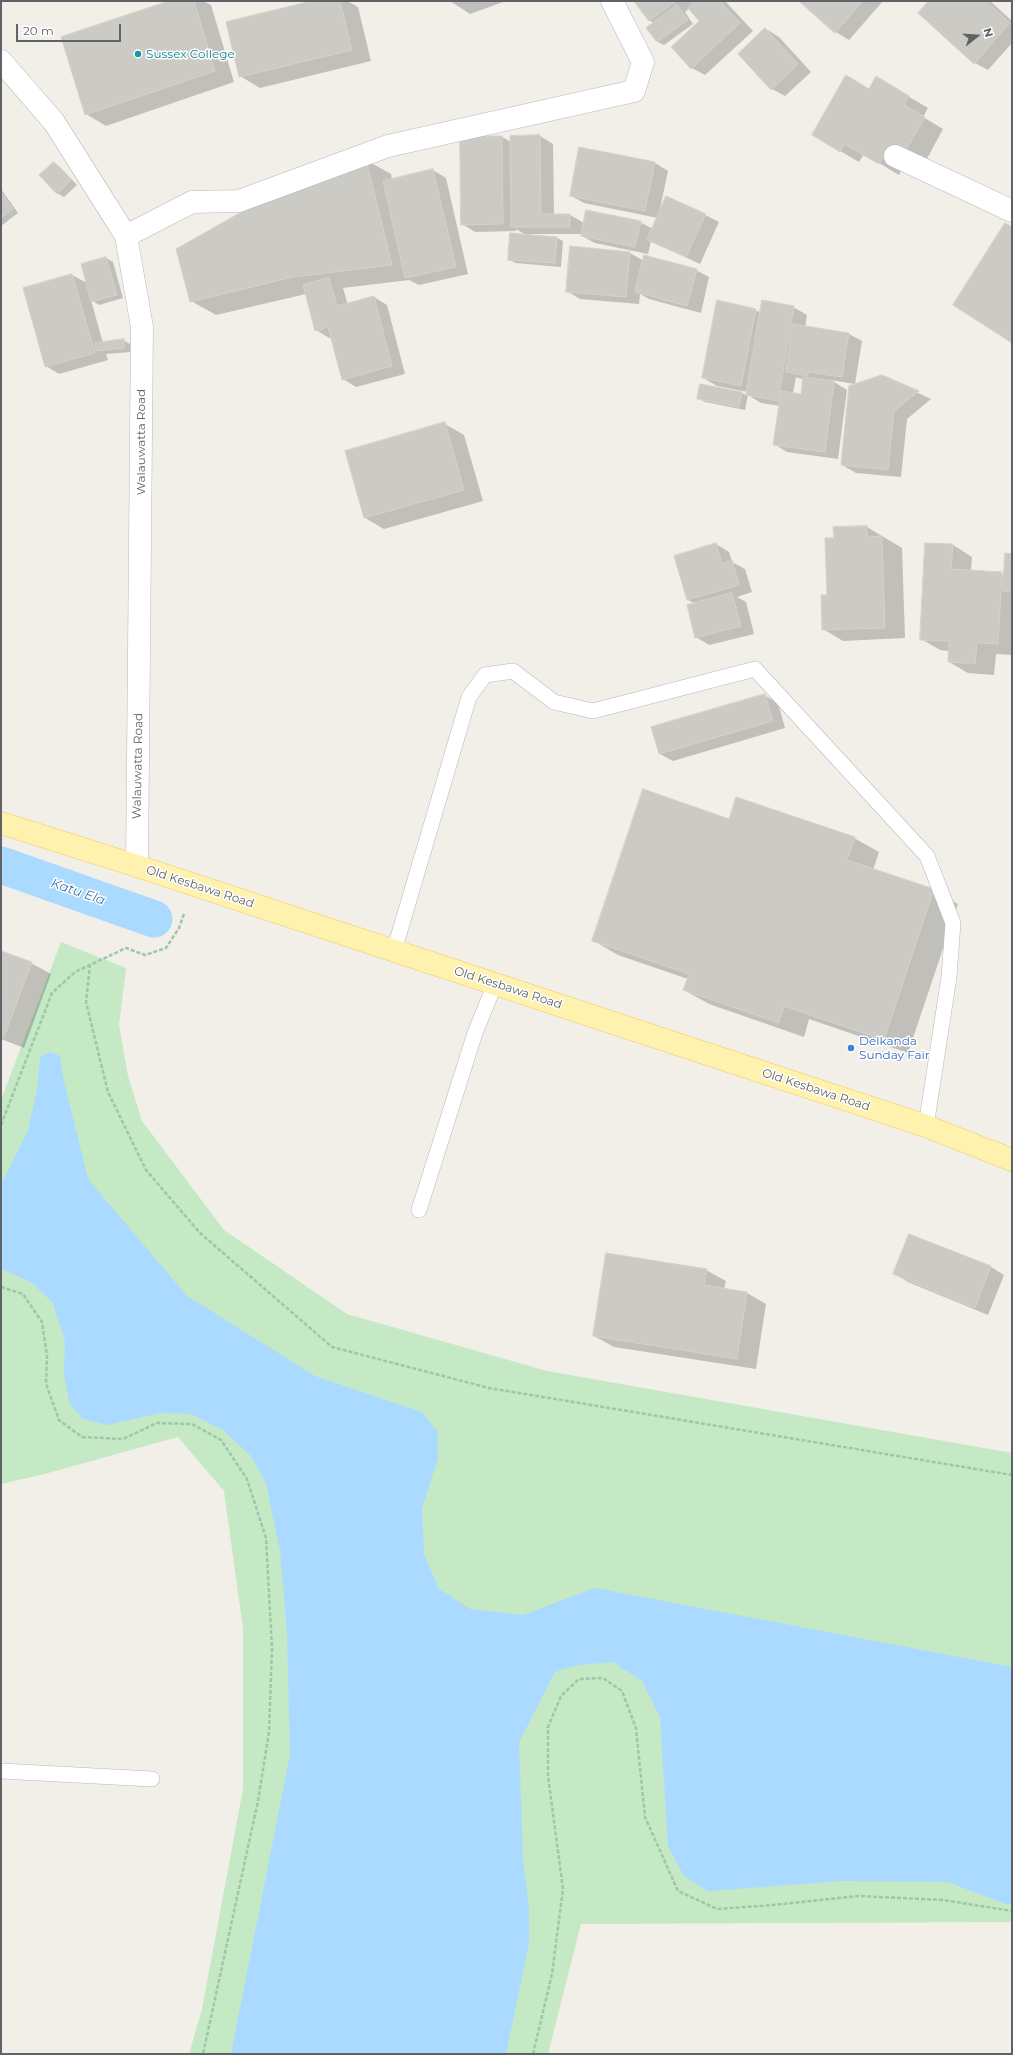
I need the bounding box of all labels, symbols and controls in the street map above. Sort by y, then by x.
scale bar [18,16,123,42]
north arrow [957,16,997,56]
text: 20 m [23,23,54,38]
text: N [980,26,996,39]
place label: Sussex College [146,47,235,61]
marker: Sussex College [133,49,143,59]
street label: Walauwatta Road [134,389,148,495]
street label: Walauwatta Road [130,713,146,819]
street label: Old Kesbawa Road [144,863,256,911]
water label: Katu Ela [49,875,107,909]
street label: Old Kesbawa Road [452,964,564,1012]
place label: Delkanda Sunday Fair [859,1034,930,1062]
marker: Delkanda Sunday Fair [846,1043,856,1053]
street label: Old Kesbawa Road [760,1066,872,1114]

